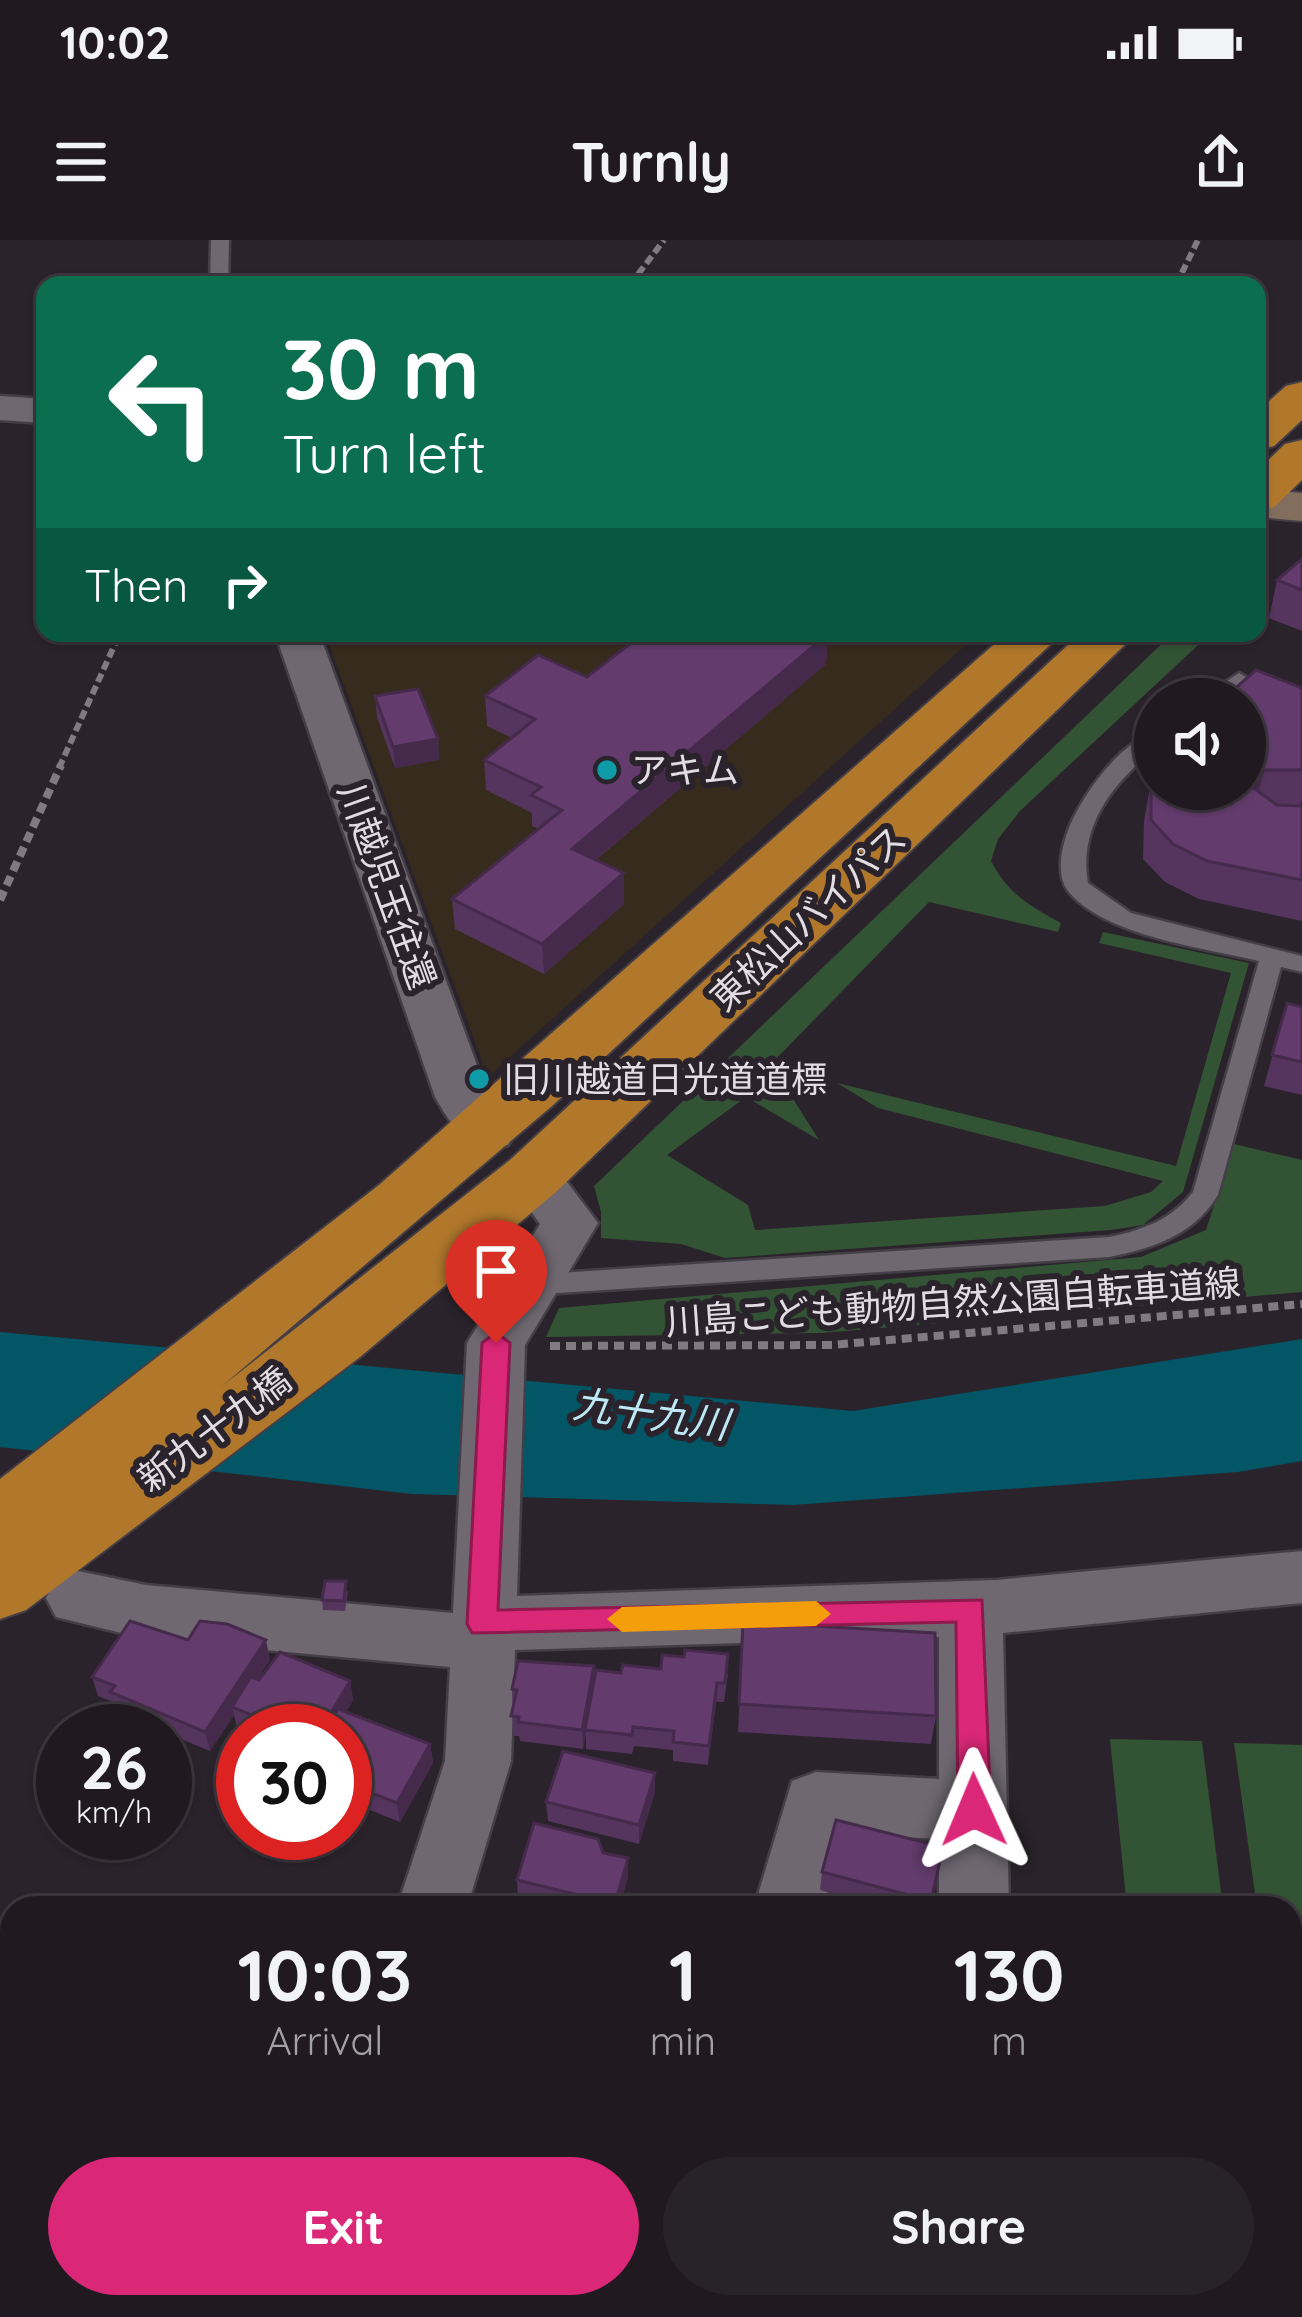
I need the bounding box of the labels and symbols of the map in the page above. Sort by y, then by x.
place label: アキム [631,747,739,792]
marker: アキム [594,757,620,783]
street label: 川越児玉往還 [329,777,446,995]
street label: 東松山バイパス [700,815,915,1020]
place label: 旧川越道日光道道標 [503,1056,827,1101]
marker: 旧川越道日光道道標 [466,1066,492,1092]
pin [445,1220,547,1343]
street label: 川島こども動物自然公園自転車道線 [664,1259,1242,1344]
street label: 新九十九橋 [128,1356,299,1501]
water label: 九十九川 [570,1378,736,1449]
speed limit sign: 30 [216,1704,372,1860]
position arrow [911,1747,1037,1873]

